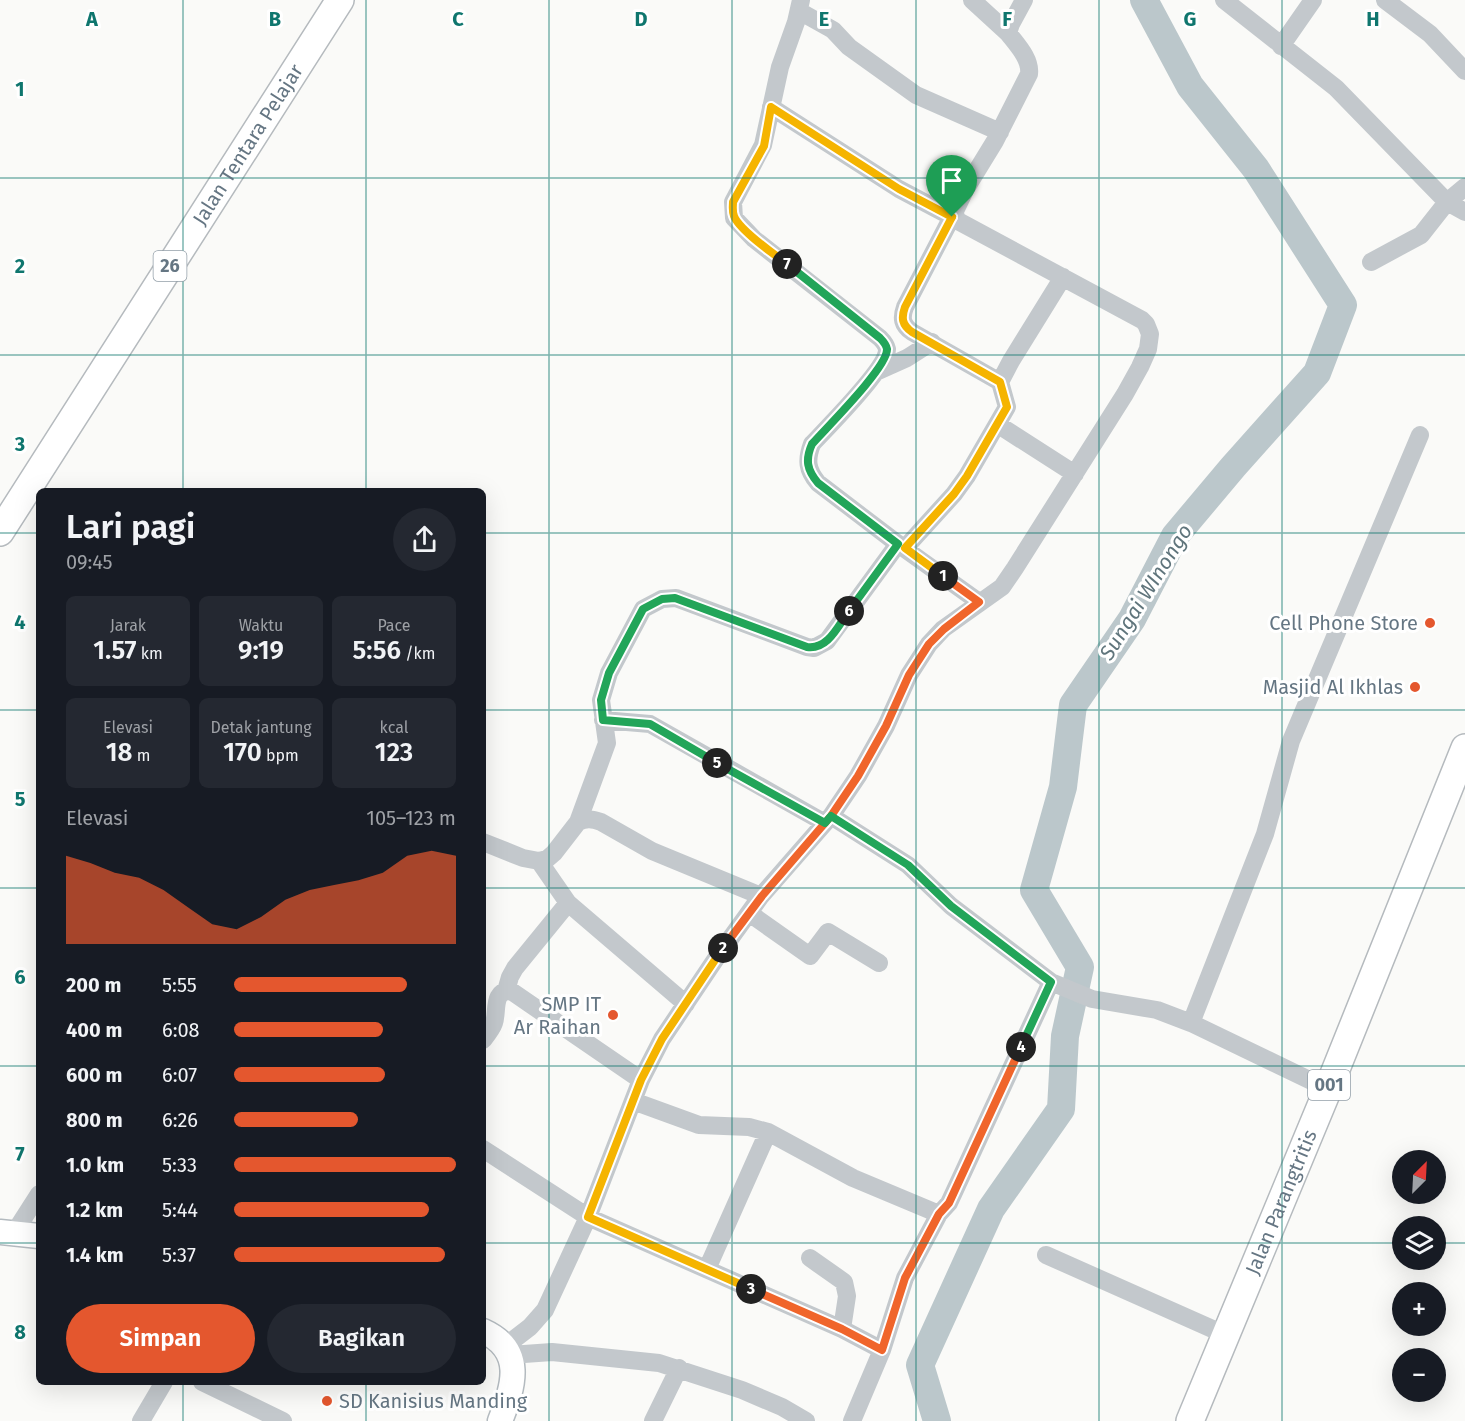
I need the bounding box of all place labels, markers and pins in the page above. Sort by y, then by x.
pin [926,155,977,217]
pin: 7 [772,249,802,279]
pin: 1 [928,561,958,591]
pin: 6 [834,596,864,626]
place label: Cell Phone Store [1269,611,1418,635]
marker: Cell Phone Store [1423,616,1437,630]
place label: Masjid Al Ikhlas [1263,675,1403,699]
marker: Masjid Al Ikhlas [1408,680,1422,694]
pin: 5 [702,748,732,778]
pin: 2 [708,933,738,963]
place label: SMP IT Ar Raihan [514,992,602,1039]
marker: SMP IT Ar Raihan [606,1008,620,1022]
pin: 4 [1006,1032,1036,1062]
pin: 3 [736,1274,766,1304]
place label: SD Kanisius Manding [339,1389,528,1413]
marker: SD Kanisius Manding [320,1394,334,1408]

